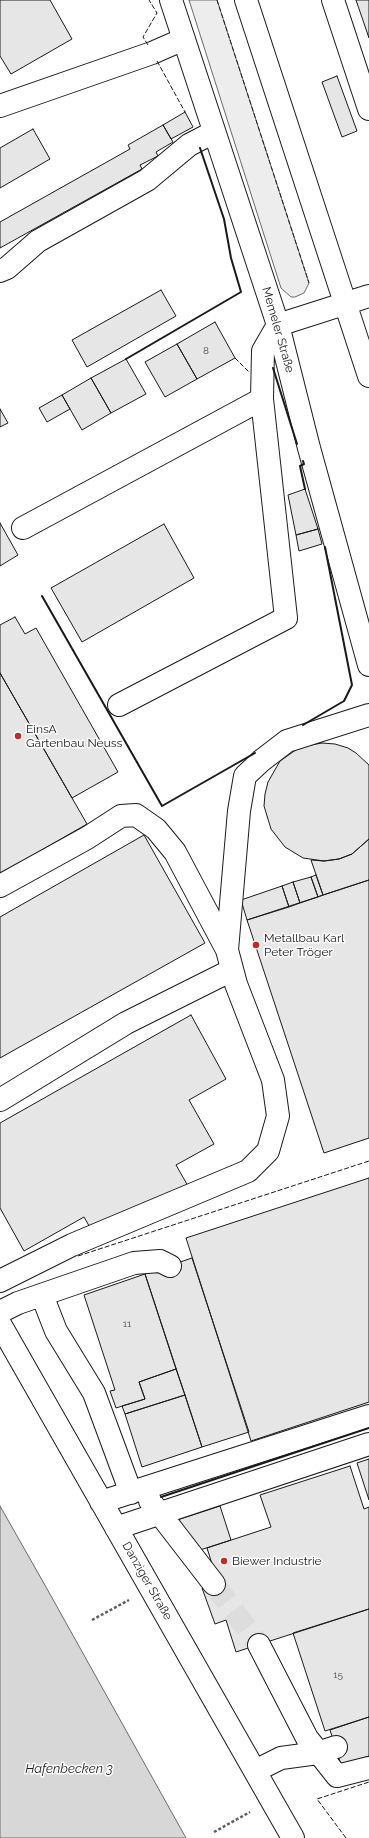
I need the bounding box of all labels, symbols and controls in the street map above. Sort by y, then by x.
street label: Memeler Straße [259,285,297,375]
house number: 8 [203,345,209,357]
place label: EinsA Gartenbau Neuss [26,722,122,750]
marker: EinsA Gartenbau Neuss [13,731,23,741]
place label: Metallbau Karl Peter Tröger [264,931,344,959]
marker: Metallbau Karl Peter Tröger [251,940,261,950]
house number: 11 [123,1318,131,1330]
street label: Danziger Straße [119,1539,175,1623]
place label: Biewer Industrie [232,1554,322,1568]
marker: Biewer Industrie [219,1556,229,1566]
house number: 15 [333,1669,343,1681]
water label: Hafenbecken 3 [25,1761,113,1777]

